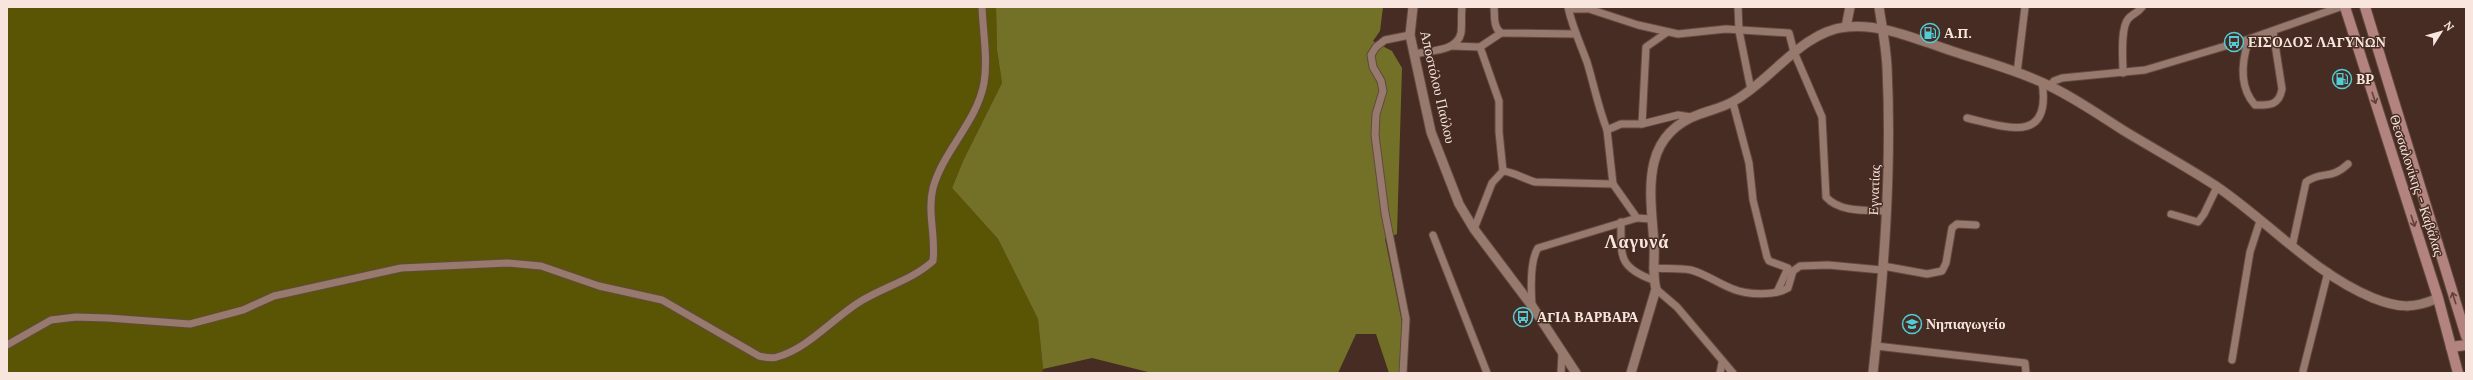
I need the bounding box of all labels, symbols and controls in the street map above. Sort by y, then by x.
north arrow [2421,12,2461,52]
text: N [2441,18,2457,34]
fuel station icon: Α.Π. [1919,22,1941,44]
place label: Α.Π. [1944,24,1972,42]
street label: Αποστόλου Παύλου [1416,29,1460,145]
bus stop icon: ΕΙΣΟΔΟΣ ΛΑΓΥΝΩΝ [2223,31,2245,53]
place label: ΕΙΣΟΔΟΣ ΛΑΓΥΝΩΝ [2248,33,2386,51]
fuel station icon: BP [2331,68,2353,90]
place label: BP [2356,70,2374,88]
one-way arrow [2371,91,2378,104]
street label: Θεσσαλονίκης - Καβάλας [2386,112,2448,258]
street label: Εγνατίας [1864,164,1884,216]
one-way arrow [2410,215,2417,228]
district label: Λαγυνά [1605,230,1669,253]
one-way arrow [2450,292,2457,305]
bus stop icon: ΑΓΙΑ ΒΑΡΒΑΡΑ [1512,306,1534,328]
place label: ΑΓΙΑ ΒΑΡΒΑΡΑ [1537,308,1639,326]
school or university icon: Νηπιαγωγείο [1901,313,1923,335]
place label: Νηπιαγωγείο [1926,315,2005,333]

